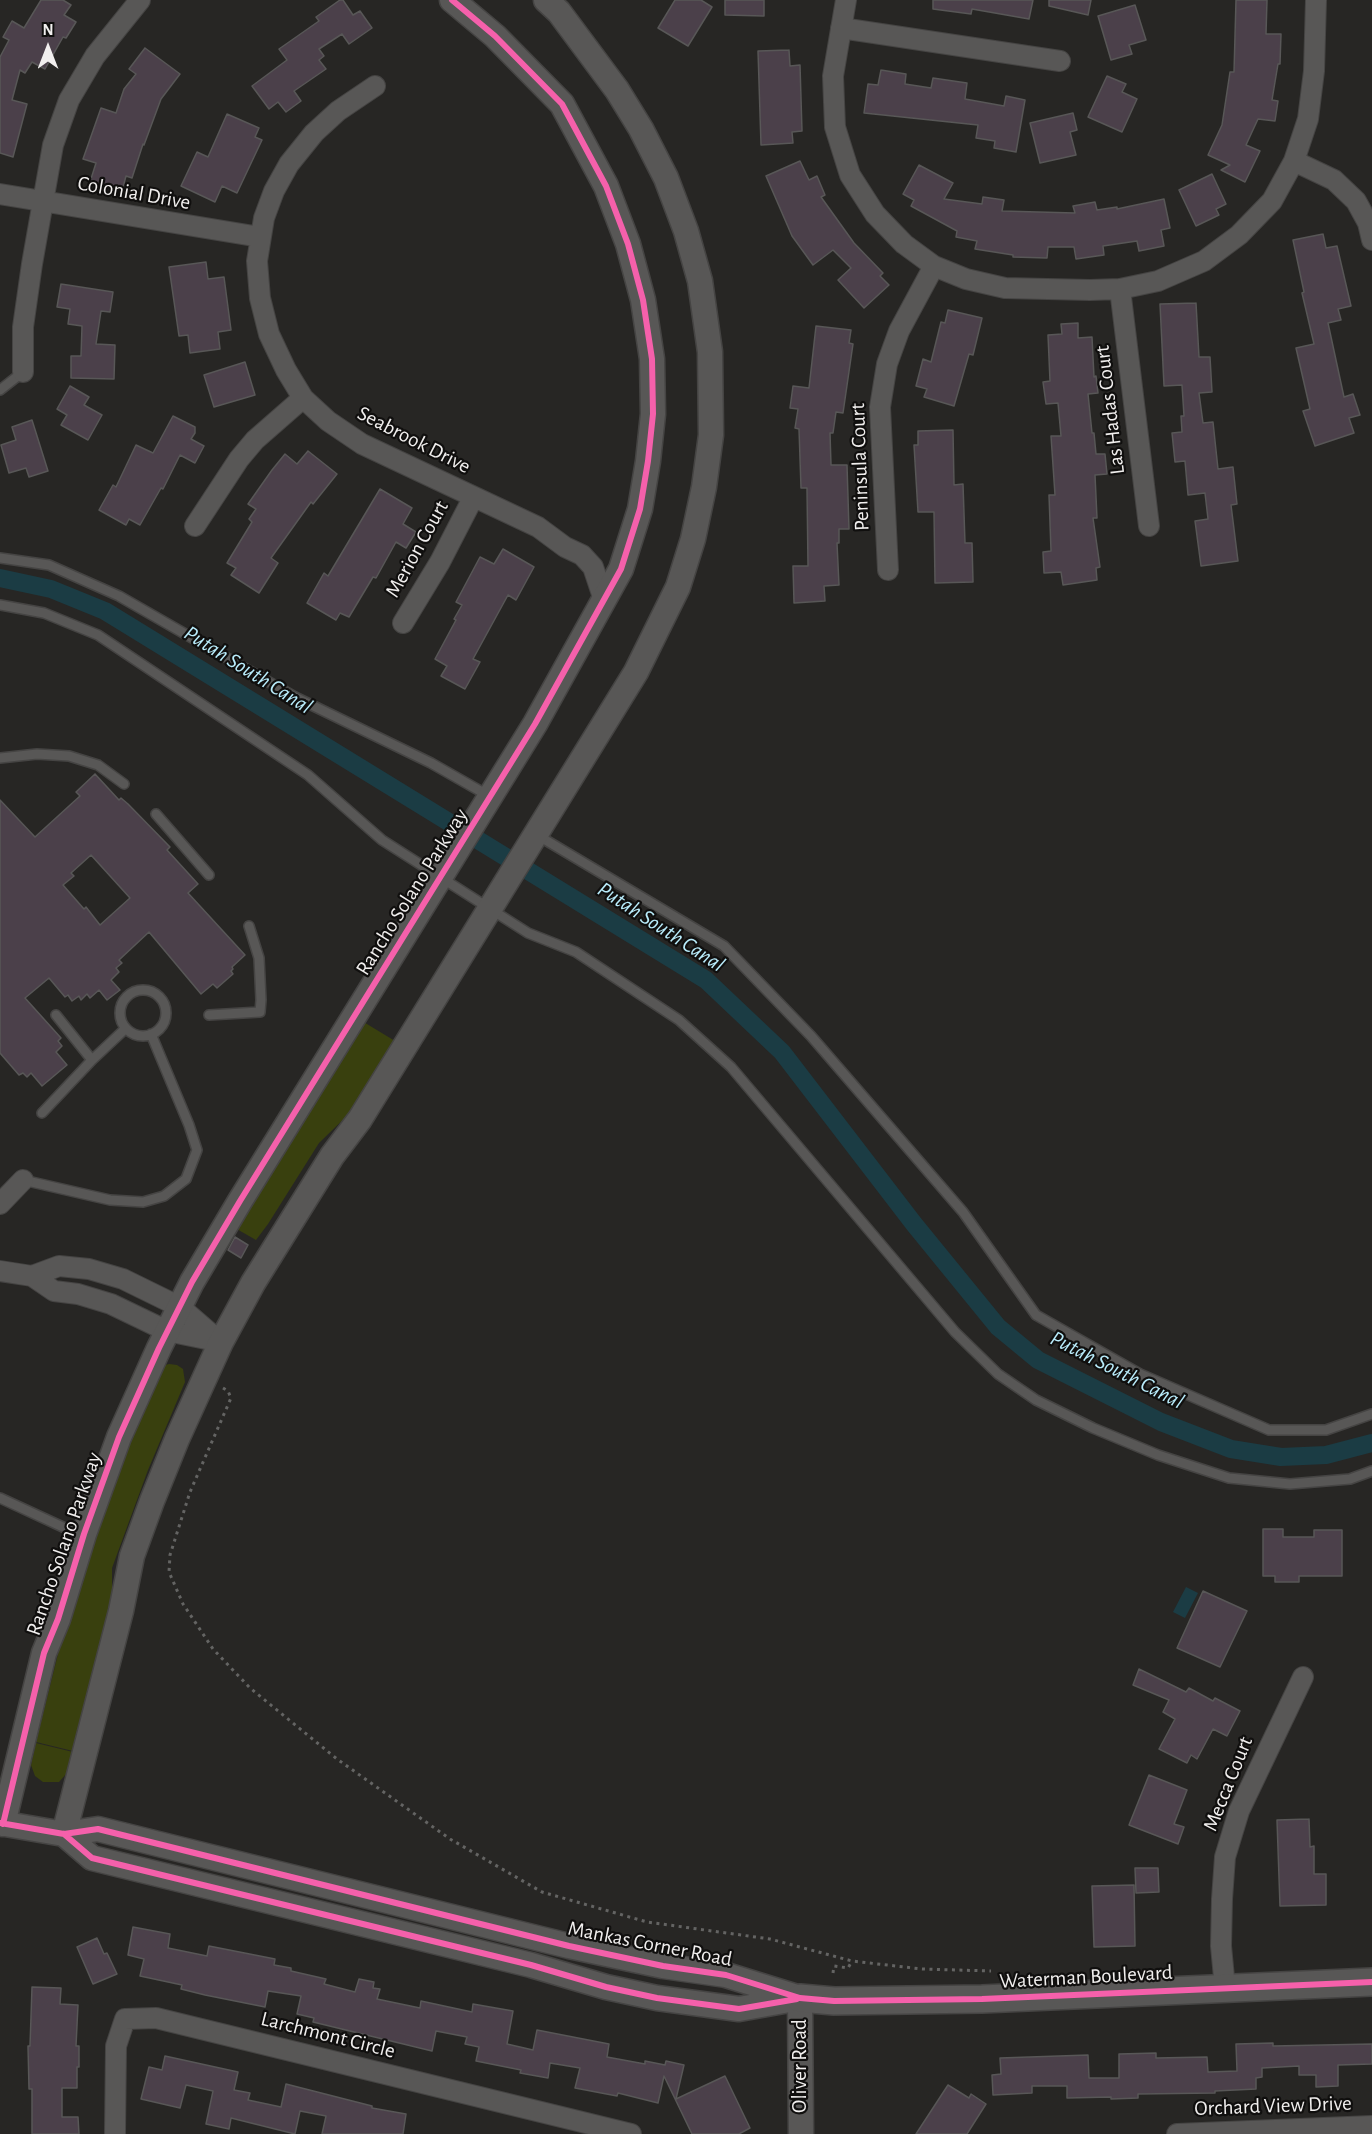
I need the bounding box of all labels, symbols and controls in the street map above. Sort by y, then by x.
north arrow [18,18,78,78]
text: N [42,22,54,38]
street label: Colonial Drive [76,171,192,215]
street label: Las Hadas Court [1090,344,1130,476]
street label: Seabrook Drive [353,401,475,479]
street label: Peninsula Court [845,403,875,531]
street label: Merion Court [380,496,454,602]
water label: Putah South Canal [179,620,317,720]
street label: Rancho Solano Parkway [350,804,474,980]
water label: Putah South Canal [592,876,730,978]
water label: Putah South Canal [1046,1325,1188,1415]
street label: Rancho Solano Parkway [21,1449,107,1639]
street label: Mecca Court [1198,1733,1258,1835]
street label: Mankas Corner Road [566,1916,734,1972]
street label: Waterman Boulevard [999,1960,1173,1994]
street label: Larchmont Circle [258,2006,398,2064]
street label: Oliver Road [787,2019,813,2113]
street label: Orchard View Drive [1194,2091,1352,2121]

